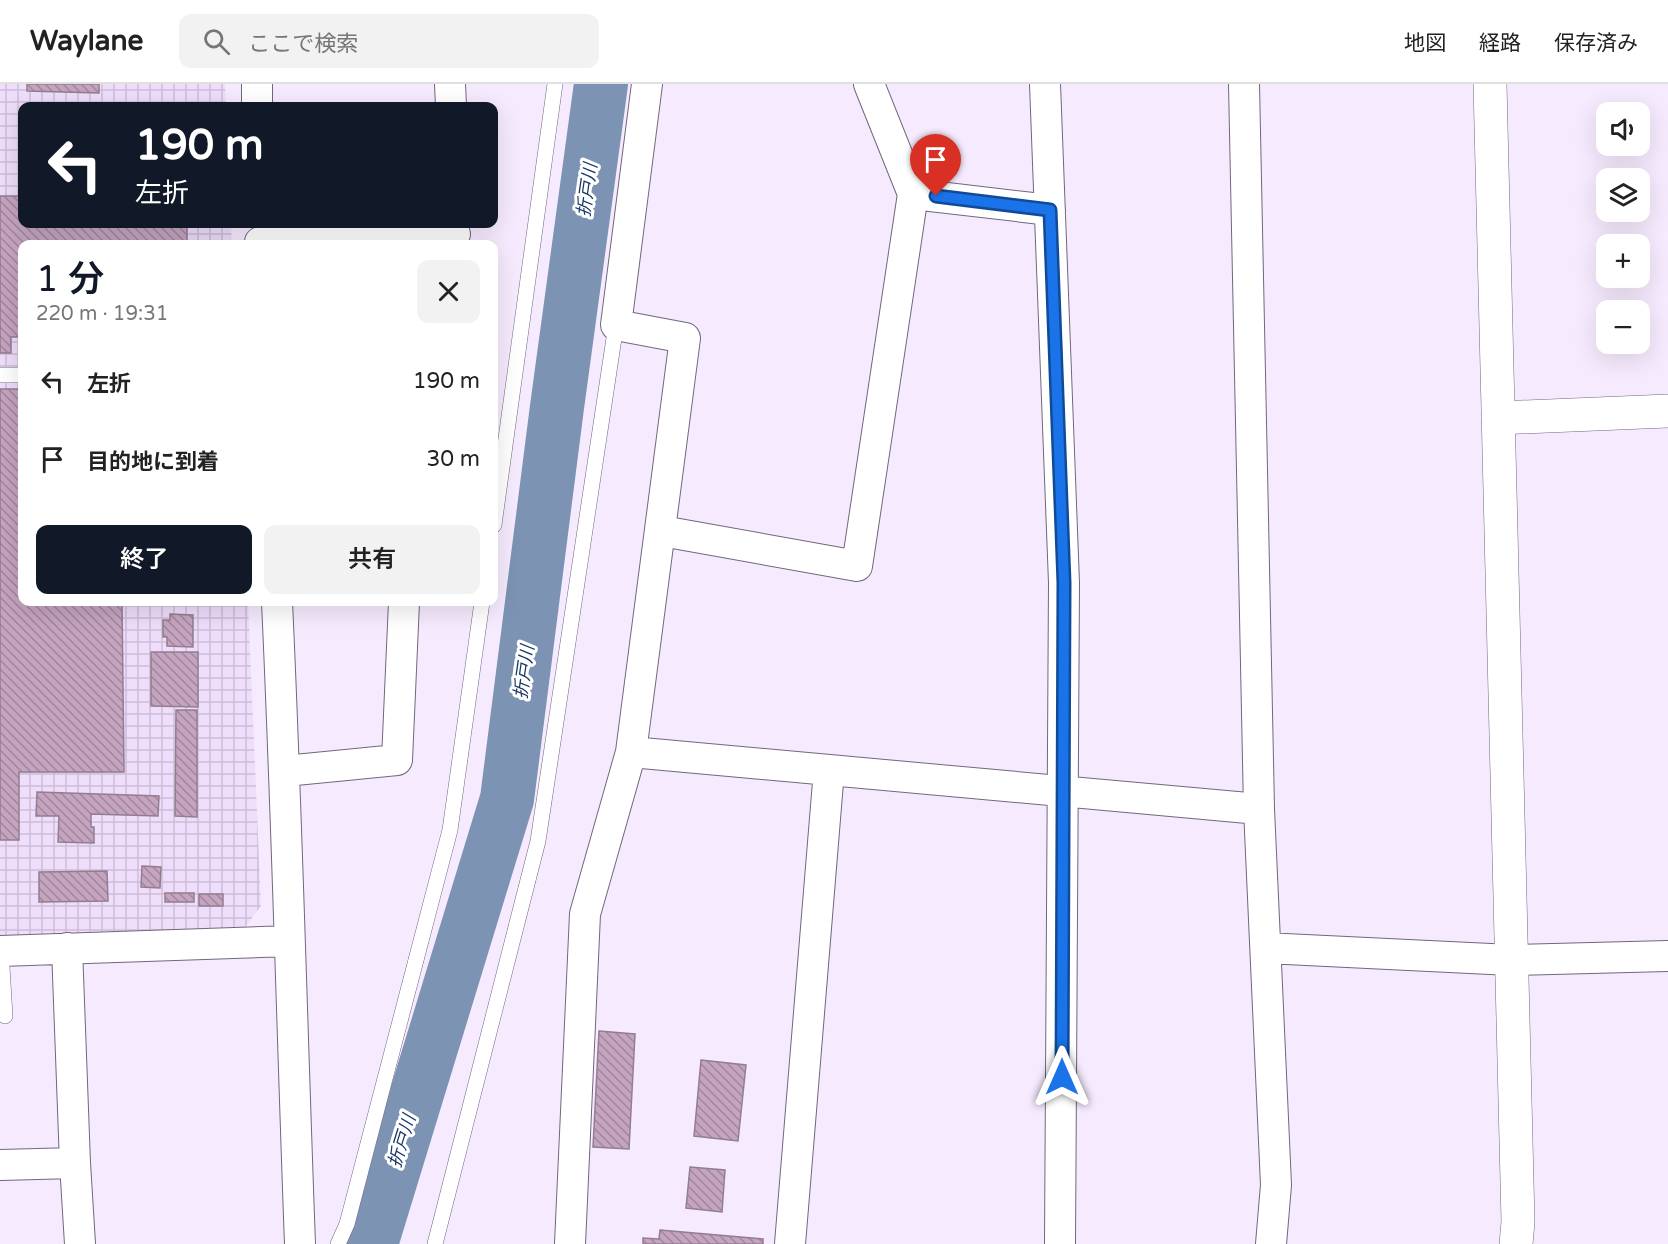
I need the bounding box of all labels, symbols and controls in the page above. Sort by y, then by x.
search box [179,14,599,68]
text: Waylane [30,24,143,58]
icon: search [200,25,233,58]
text: ここで検索 [248,31,358,57]
text: 地図 [1404,31,1446,56]
text: 経路 [1479,31,1521,56]
text: 保存済み [1554,31,1638,56]
map controls [1596,102,1650,354]
button: sound [1596,102,1650,156]
text: 190 m [135,120,264,171]
icon: left [36,126,114,204]
pin [910,134,961,196]
icon: arrive [919,143,952,176]
water label: 折戸川 [572,160,602,218]
button: layers [1596,168,1650,222]
text: 左折 [135,177,189,210]
button: + [1596,234,1650,288]
text: 1 分 [36,258,104,301]
button: close [417,260,480,323]
button: − [1596,300,1650,354]
text: 220 m · 19:31 [36,302,168,326]
icon: left [36,365,69,398]
text: 190 m [413,368,480,394]
text: 左折 [87,371,131,397]
icon: arrive [36,443,69,476]
text: 30 m [426,446,480,472]
text: 目的地に到着 [87,449,219,475]
button: 終了 [36,525,252,594]
button: 共有 [264,525,480,594]
water label: 折戸川 [509,642,539,700]
position arrow [1030,1045,1094,1109]
water label: 折戸川 [384,1110,421,1170]

